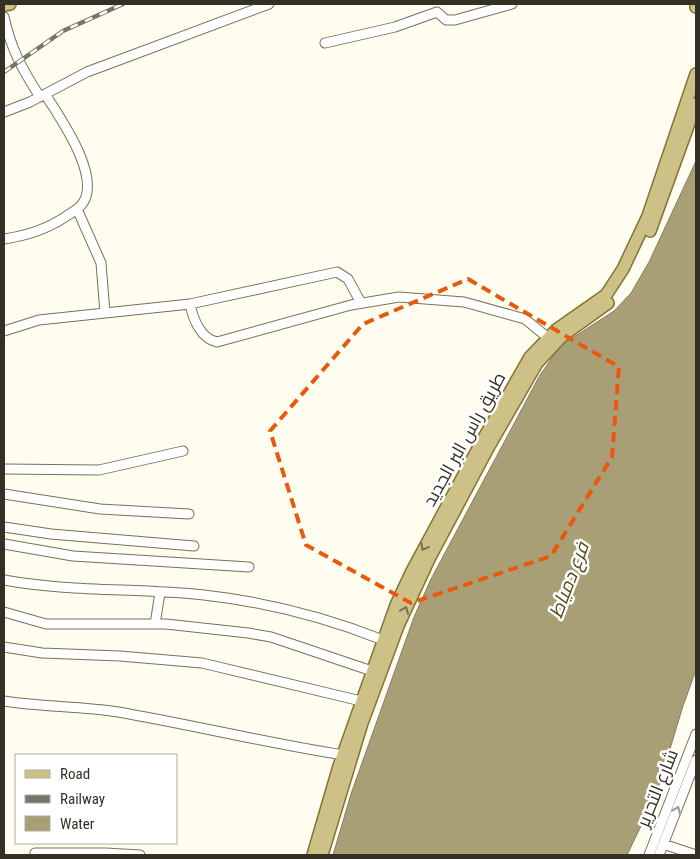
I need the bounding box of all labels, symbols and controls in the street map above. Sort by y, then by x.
street label: طريق راس البر الجديد [418,368,511,511]
water label: فرع دمياط [544,538,596,622]
one-way arrow [421,542,431,551]
one-way arrow [398,606,409,615]
street label: شارع التحرير [632,746,684,832]
legend [15,754,178,844]
text: Road [60,765,90,783]
text: Railway [60,790,105,808]
one-way arrow [670,806,681,815]
text: Water [60,815,95,833]

